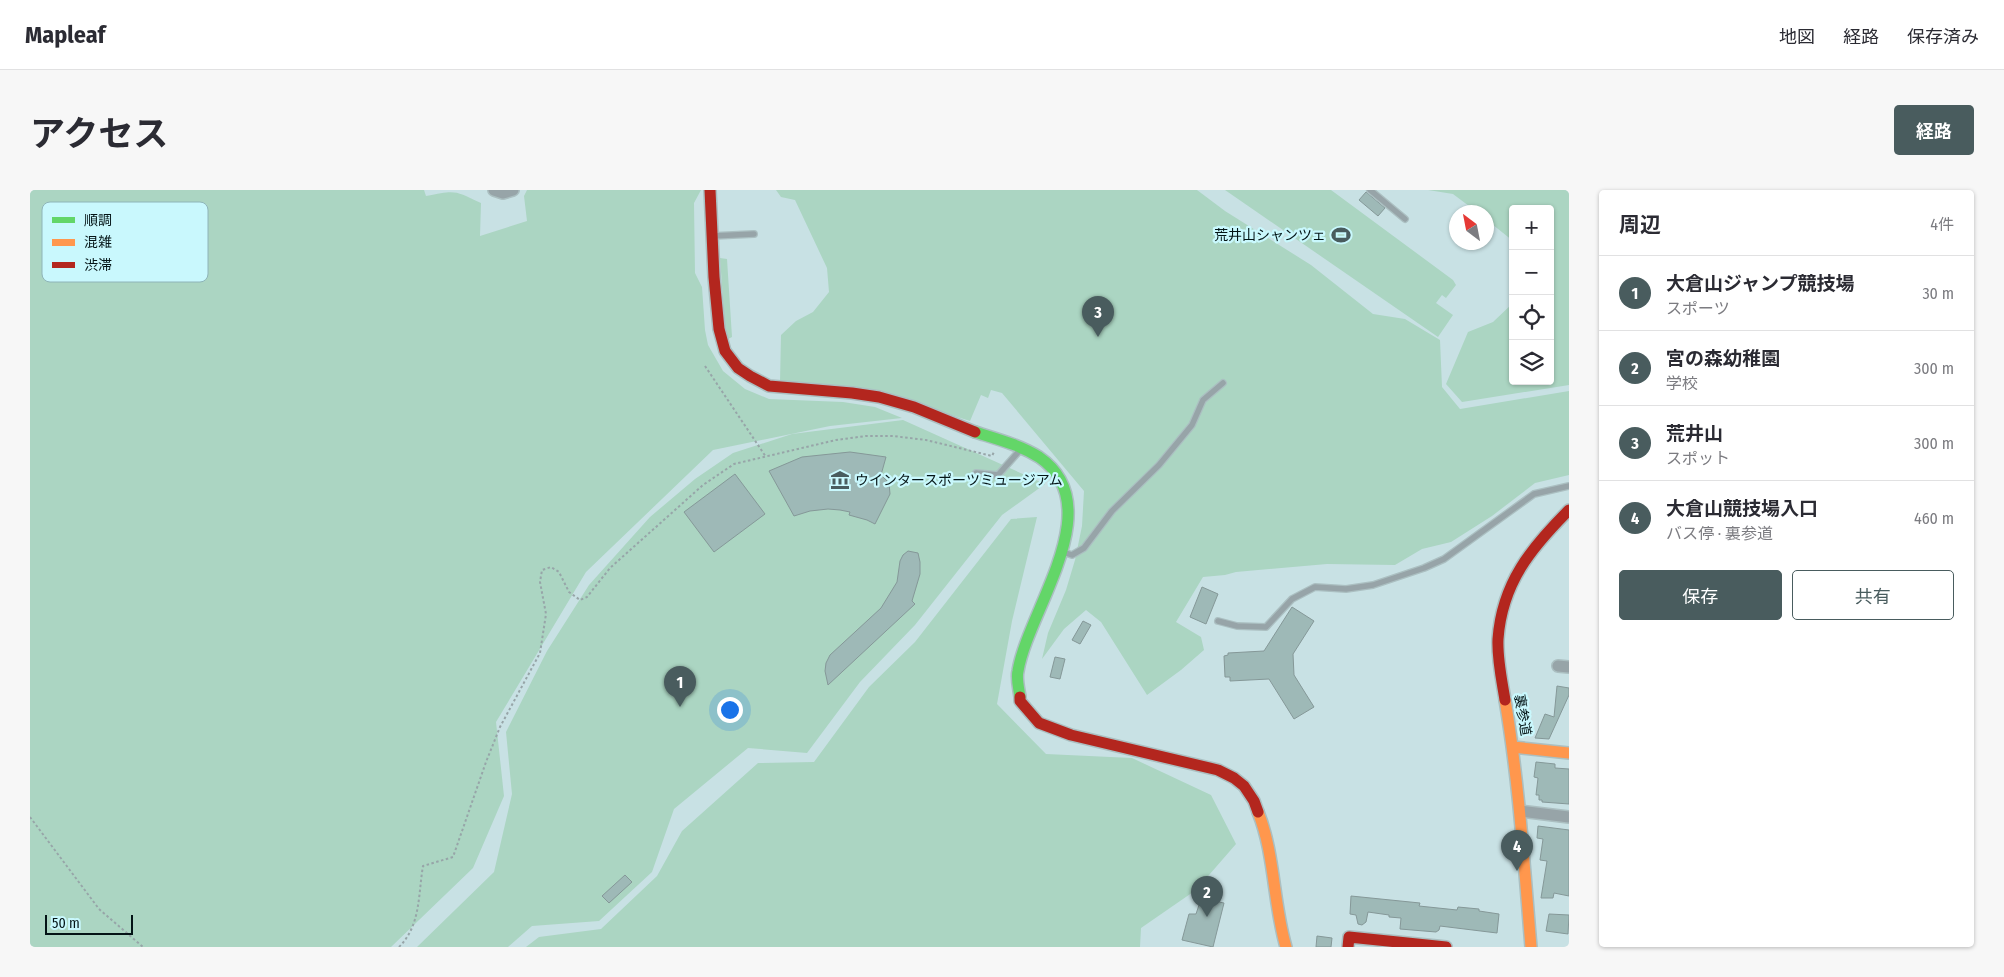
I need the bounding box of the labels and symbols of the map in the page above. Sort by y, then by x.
legend [42,202,208,282]
north arrow [1449,205,1494,250]
text: 順調 [84,212,112,229]
sports icon: 荒井山シャンツェ [1330,224,1352,246]
place label: 荒井山シャンツェ [1214,227,1326,244]
text: 混雑 [84,234,112,251]
text: 渋滞 [84,257,112,274]
pin: 3 [1082,296,1114,337]
museum icon: ウインタースポーツミュージアム [829,469,851,491]
place label: ウインタースポーツミュージアム [855,472,1063,489]
pin: 1 [664,666,696,707]
street label: 裏参道 [1510,693,1535,737]
your location [717,697,743,723]
pin: 4 [1501,830,1533,871]
pin: 2 [1191,876,1223,917]
scale bar [45,912,132,935]

